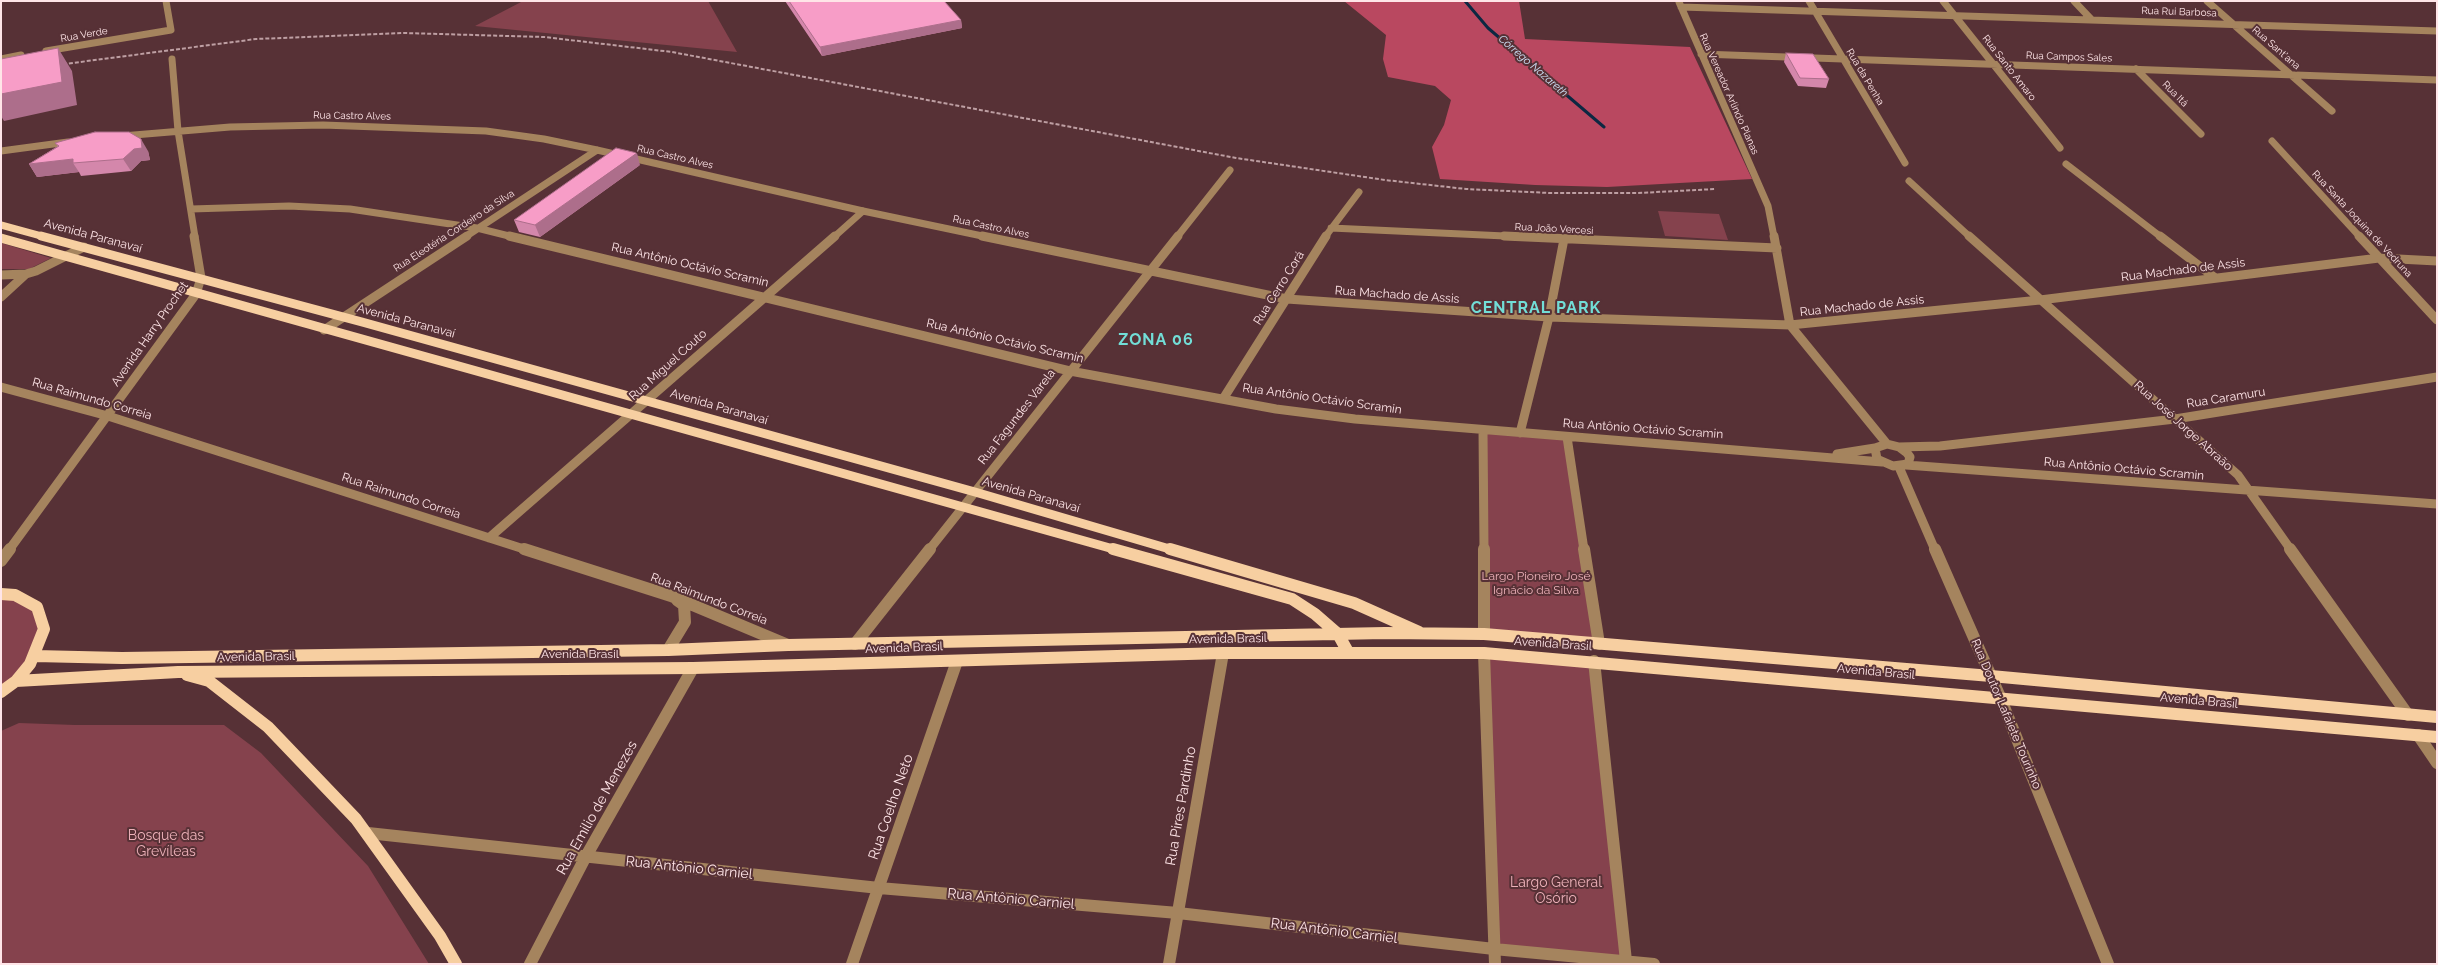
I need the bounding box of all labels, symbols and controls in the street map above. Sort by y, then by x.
street label: Rua Rui Barbosa [2141,5,2217,19]
street label: Rua Sant'ana [2250,24,2302,72]
street label: Rua Verde [59,25,109,45]
street label: Rua Vereador Arlindo Planas [1697,31,1761,157]
water label: Córrego Nazareth [1496,32,1570,100]
street label: Rua Santo Amaro [1980,33,2038,103]
street label: Rua da Penha [1843,47,1887,107]
street label: Rua Campos Sales [2026,49,2112,65]
street label: Rua Itá [2160,79,2190,109]
street label: Rua Castro Alves [313,109,391,123]
street label: Rua Castro Alves [636,142,714,172]
street label: Rua Santa Joquina de Vedruna [2309,168,2415,280]
street label: Rua Eleotéria Cordeiro da Silva [391,187,517,275]
street label: Rua Castro Alves [952,213,1030,241]
street label: Avenida Paranavaí [42,216,144,256]
street label: Rua João Vercesi [1514,221,1594,237]
street label: Rua Antônio Octávio Scramin [610,240,770,290]
street label: Rua Cerro Corá [1251,248,1307,328]
street label: Rua Machado de Assis [2120,255,2246,285]
street label: Avenida Harry Prochet [108,279,192,389]
street label: Rua Machado de Assis [1334,283,1460,307]
street label: Rua Machado de Assis [1799,292,1925,320]
district label: CENTRAL PARK [1471,298,1601,318]
street label: Avenida Paranavaí [355,301,457,341]
street label: Rua Antônio Octávio Scramin [925,316,1085,366]
street label: Rua Miguel Couto [626,327,710,403]
district label: ZONA 06 [1118,330,1194,350]
street label: Rua Fagundes Varela [975,366,1059,468]
street label: Rua Raimundo Correia [30,375,154,423]
street label: Rua José Jorge Abraão [2131,378,2235,474]
street label: Rua Antônio Octávio Scramin [1241,381,1403,417]
street label: Rua Caramuru [2186,385,2266,411]
street label: Avenida Paranavaí [668,386,770,428]
street label: Rua Antônio Octávio Scramin [1562,416,1724,442]
street label: Rua Antônio Octávio Scramin [2043,455,2205,483]
street label: Rua Raimundo Correia [340,470,462,522]
street label: Avenida Paranavaí [980,474,1082,516]
park label: Largo Pioneiro José Ignácio da Silva [1482,569,1590,597]
street label: Rua Raimundo Correia [649,570,769,628]
street label: Avenida Brasil [1189,631,1267,647]
street label: Avenida Brasil [1514,634,1592,654]
street label: Rua Doutor Lafaiete Tourinho [1968,637,2044,791]
street label: Avenida Brasil [865,639,943,657]
street label: Avenida Brasil [541,647,619,661]
street label: Avenida Brasil [217,649,295,665]
street label: Avenida Brasil [1837,661,1915,683]
street label: Avenida Brasil [2160,690,2238,712]
street label: Rua Emilio de Menezes [553,738,641,878]
street label: Rua Pires Pardinho [1162,745,1200,867]
street label: Rua Coelho Neto [865,752,917,862]
park label: Bosque das Grevíleas [128,828,204,860]
street label: Rua Antônio Carniel [625,853,753,883]
park label: Largo General Osório [1510,875,1602,908]
street label: Rua Antônio Carniel [947,885,1075,913]
street label: Rua Antônio Carniel [1270,915,1398,947]

